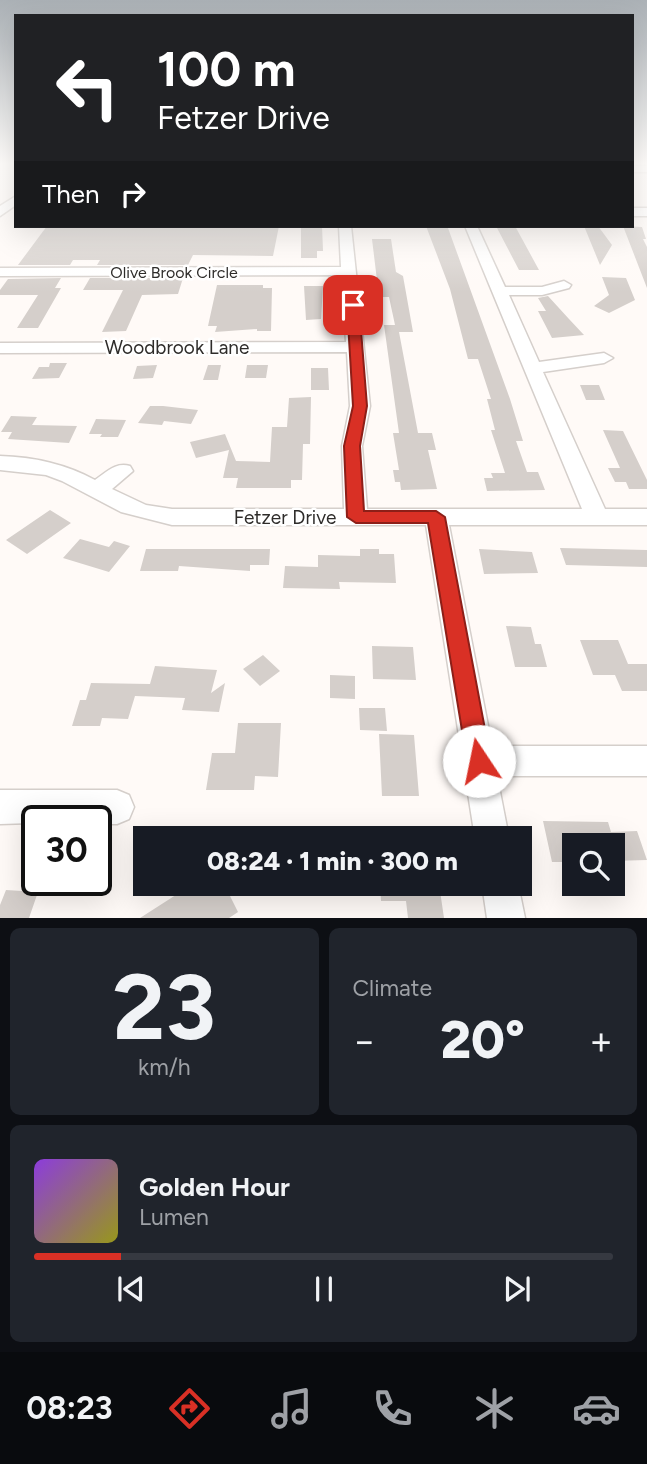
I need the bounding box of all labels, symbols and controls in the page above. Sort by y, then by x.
text: 100 m [157,39,296,98]
icon: left [42,42,133,133]
text: Fetzer Drive [157,99,330,137]
icon: right [114,175,152,213]
text: Then [42,178,100,210]
street label: Olive Brook Circle [110,263,238,282]
pin [323,275,383,335]
icon: arrive [334,286,372,324]
street label: Woodbrook Lane [105,336,249,359]
street label: Fetzer Drive [234,506,336,529]
position arrow [442,724,516,798]
speed limit sign: 30 [21,805,112,896]
map controls [562,833,625,896]
button: search [562,833,625,896]
text: 08:24 · 1 min · 300 m [207,845,458,877]
text: 23 [113,953,216,1062]
text: Climate [353,974,432,1002]
text: 20° [441,1009,525,1071]
text: − [353,1018,376,1064]
text: + [589,1018,613,1064]
text: km/h [138,1053,191,1081]
text: Golden Hour [139,1171,290,1203]
text: Lumen [139,1203,209,1231]
icon: previous [112,1270,150,1308]
icon: pause [305,1270,343,1308]
icon: next [498,1270,536,1308]
icon: directions [165,1384,214,1433]
icon: music [267,1384,316,1433]
icon: phone [368,1384,417,1433]
icon: climate [470,1384,519,1433]
icon: car [572,1384,621,1433]
text: 08:23 [26,1389,113,1427]

